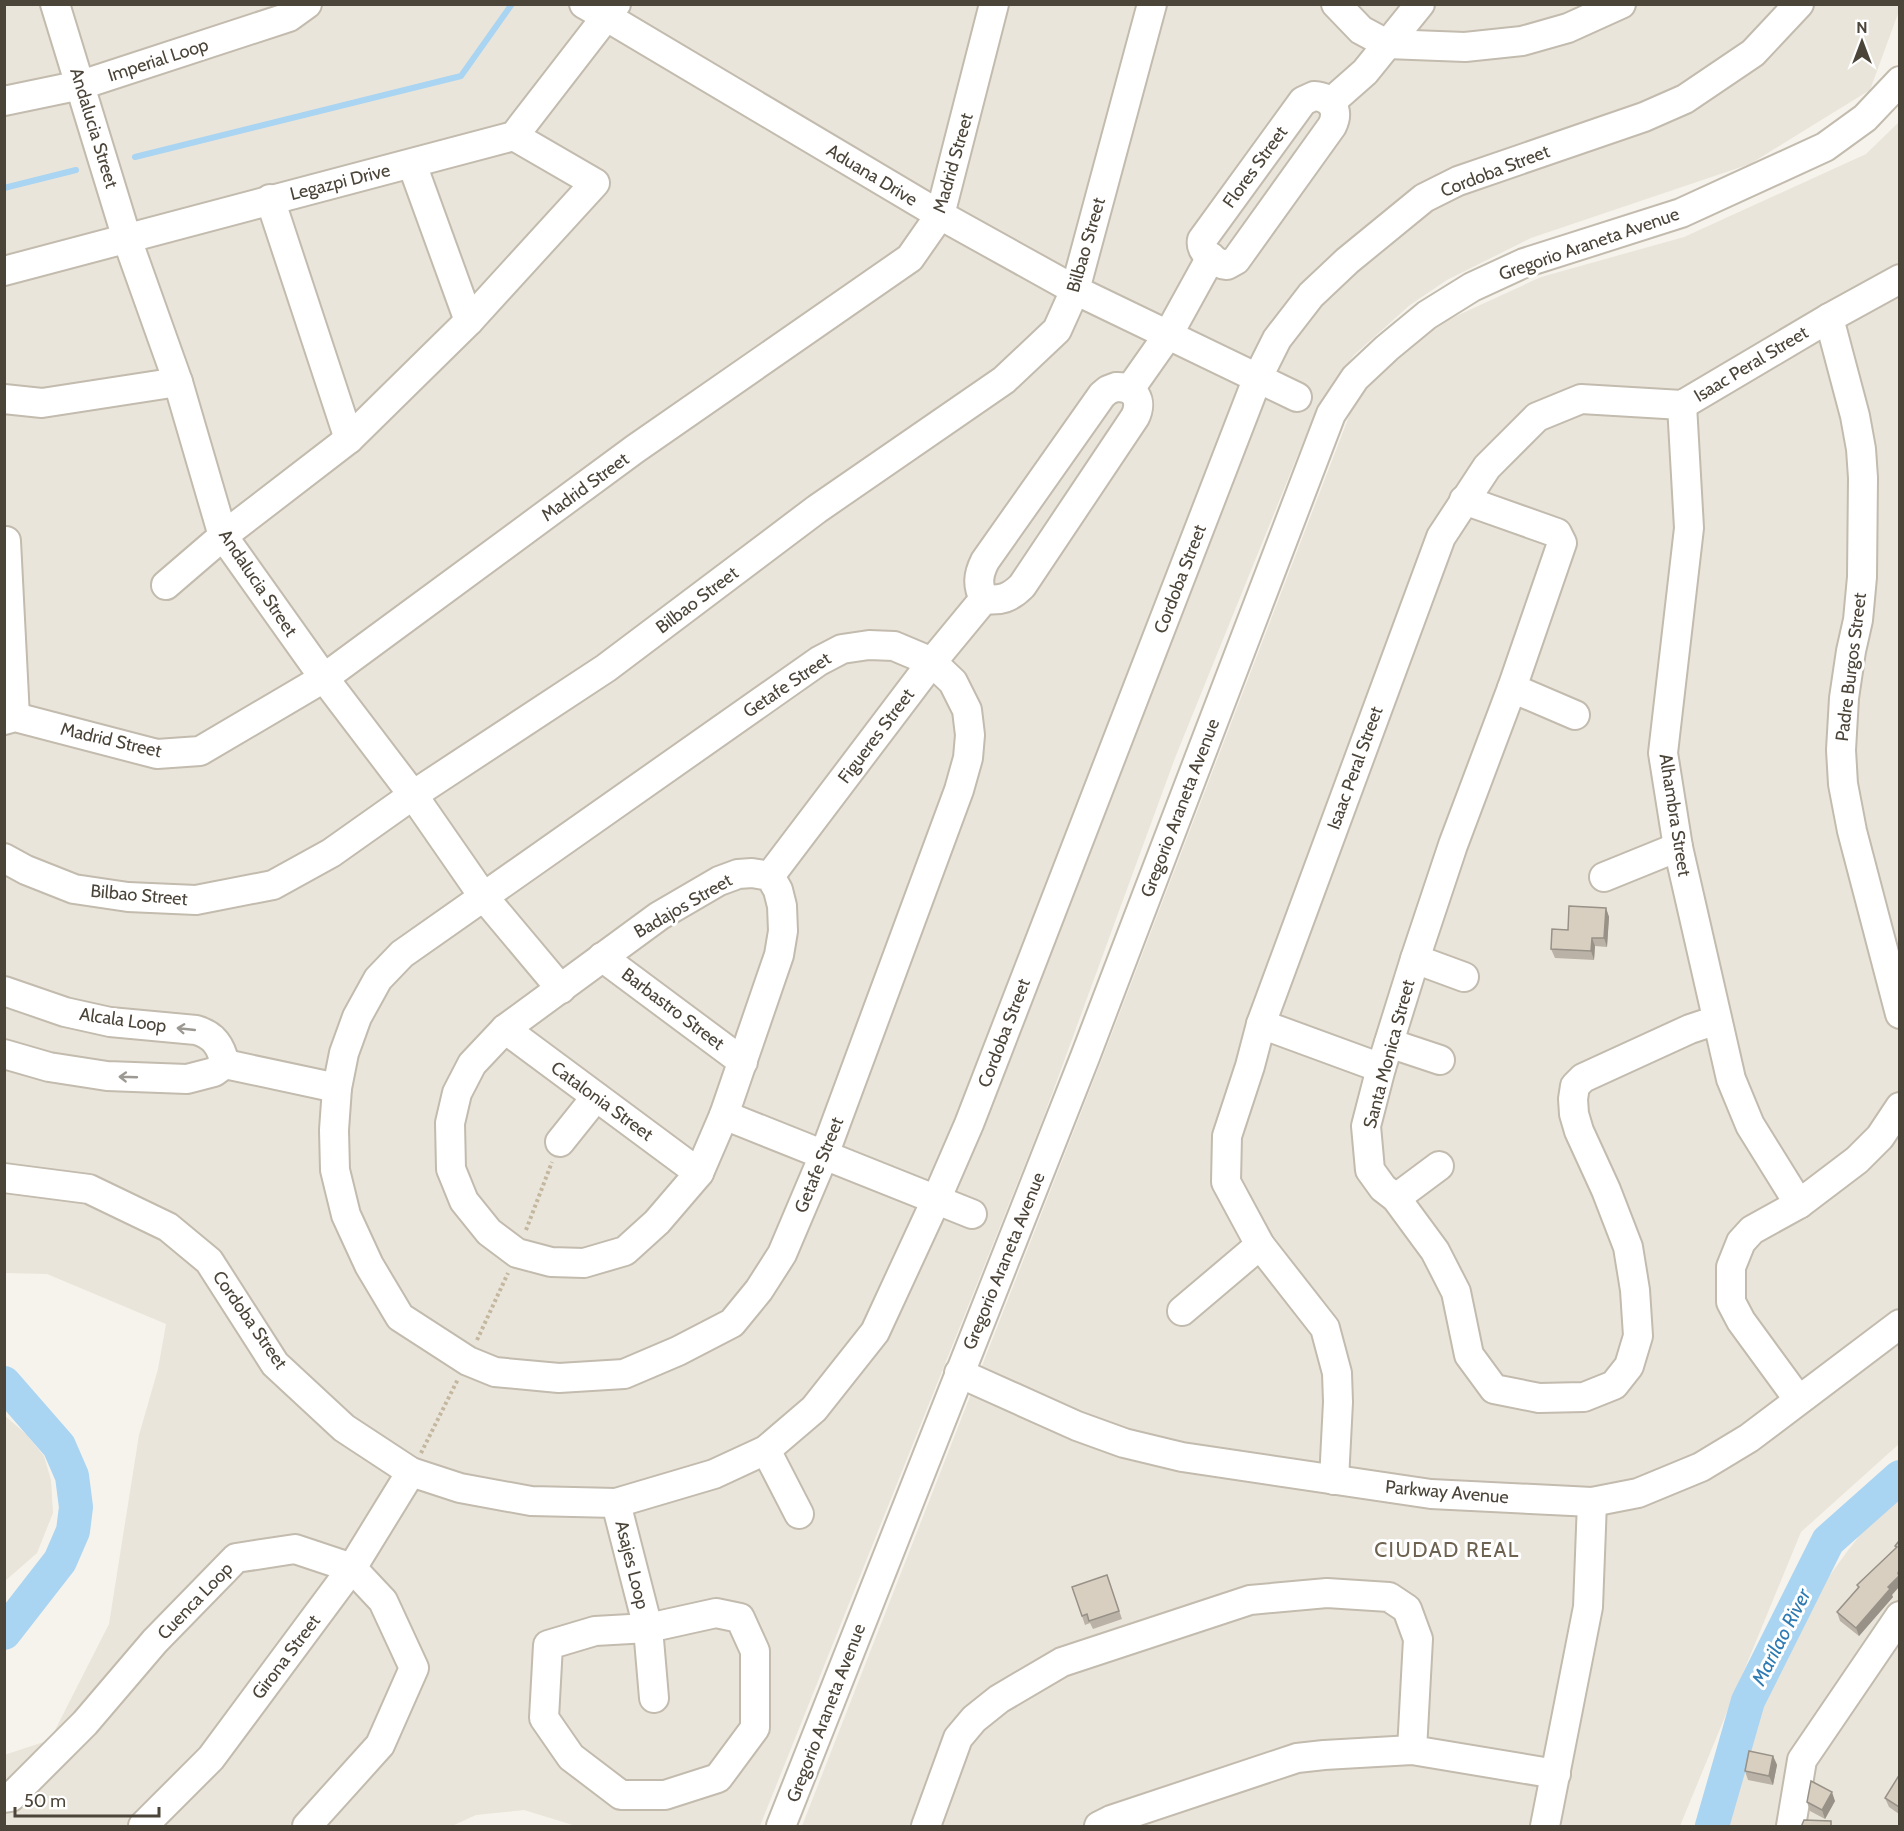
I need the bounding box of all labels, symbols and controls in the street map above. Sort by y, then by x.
north arrow [1832,12,1892,72]
text: N [1856,18,1868,37]
street label: Imperial Loop [105,33,211,87]
street label: Andalucia Street [65,65,123,191]
street label: Madrid Street [928,110,978,216]
street label: Flores Street [1218,122,1292,212]
street label: Aduana Drive [823,139,921,211]
street label: Cordoba Street [1437,140,1553,202]
street label: Legazpi Drive [288,159,392,205]
street label: Bilbao Street [1062,195,1110,295]
street label: Gregorio Araneta Avenue [1496,203,1682,285]
street label: Isaac Peral Street [1690,321,1812,407]
street label: Madrid Street [537,448,633,526]
street label: Cordoba Street [1149,521,1211,637]
street label: Andalucia Street [214,525,302,641]
street label: Bilbao Street [651,562,743,638]
street label: Padre Burgos Street [1831,591,1871,743]
street label: Getafe Street [739,648,835,722]
street label: Figueres Street [833,684,919,788]
street label: Isaac Peral Street [1323,703,1387,833]
street label: Gregorio Araneta Avenue [1136,716,1224,900]
street label: Madrid Street [58,718,164,762]
street label: Alhambra Street [1654,752,1696,878]
street label: Badajos Street [630,869,736,943]
street label: Bilbao Street [89,880,189,910]
street label: Barbastro Street [617,963,729,1055]
street label: Cordoba Street [973,975,1035,1091]
street label: Santa Monica Street [1359,977,1419,1131]
street label: Alcala Loop [78,1003,168,1037]
one-way arrow [176,1023,196,1034]
street label: Catalonia Street [547,1056,657,1146]
one-way arrow [118,1071,138,1082]
street label: Getafe Street [790,1114,848,1216]
street label: Gregorio Araneta Avenue [958,1169,1050,1353]
street label: Cordoba Street [208,1267,292,1373]
street label: Parkway Avenue [1384,1476,1510,1508]
street label: Asajes Loop [610,1518,654,1612]
district label: CIUDAD REAL [1374,1537,1520,1562]
street label: Cuenca Loop [153,1558,237,1644]
water label: Marilao River [1746,1584,1816,1690]
street label: Girona Street [247,1610,325,1704]
street label: Gregorio Araneta Avenue [782,1621,870,1805]
scale bar [15,1780,159,1818]
text: 50 m [24,1790,66,1812]

